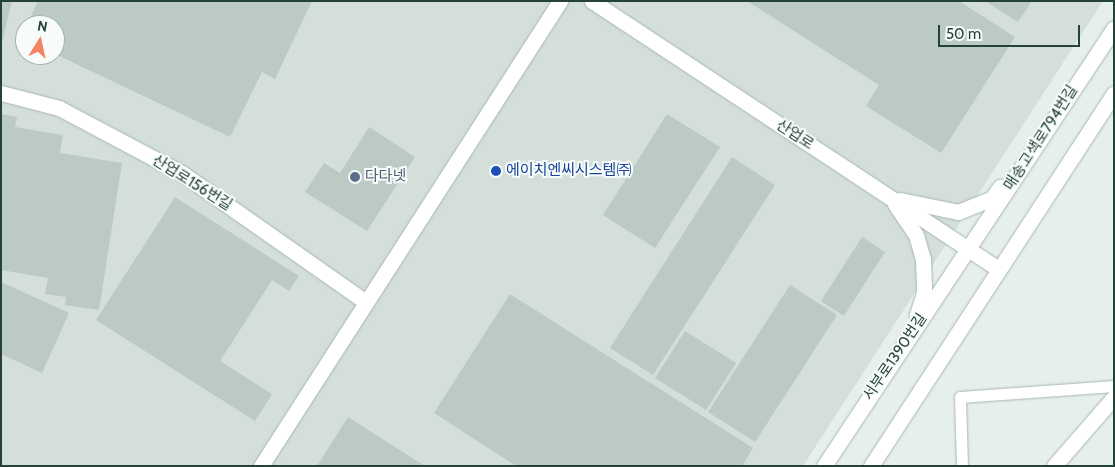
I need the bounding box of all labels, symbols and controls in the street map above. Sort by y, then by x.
north arrow [15,15,65,65]
scale bar [940,15,1082,47]
text: N [36,16,49,36]
text: 50 m [946,25,981,43]
street label: 매송고색로794번길 [1000,82,1082,194]
street label: 산업로 [773,116,817,154]
street label: 산업로156번길 [149,151,235,215]
place label: 에이치엔씨시스템㈜ [506,162,631,180]
marker: 에이치엔씨시스템㈜ [490,165,502,177]
place label: 다다넷 [365,168,406,186]
marker: 다다넷 [349,171,361,183]
street label: 서부로1390번길 [859,310,931,404]

